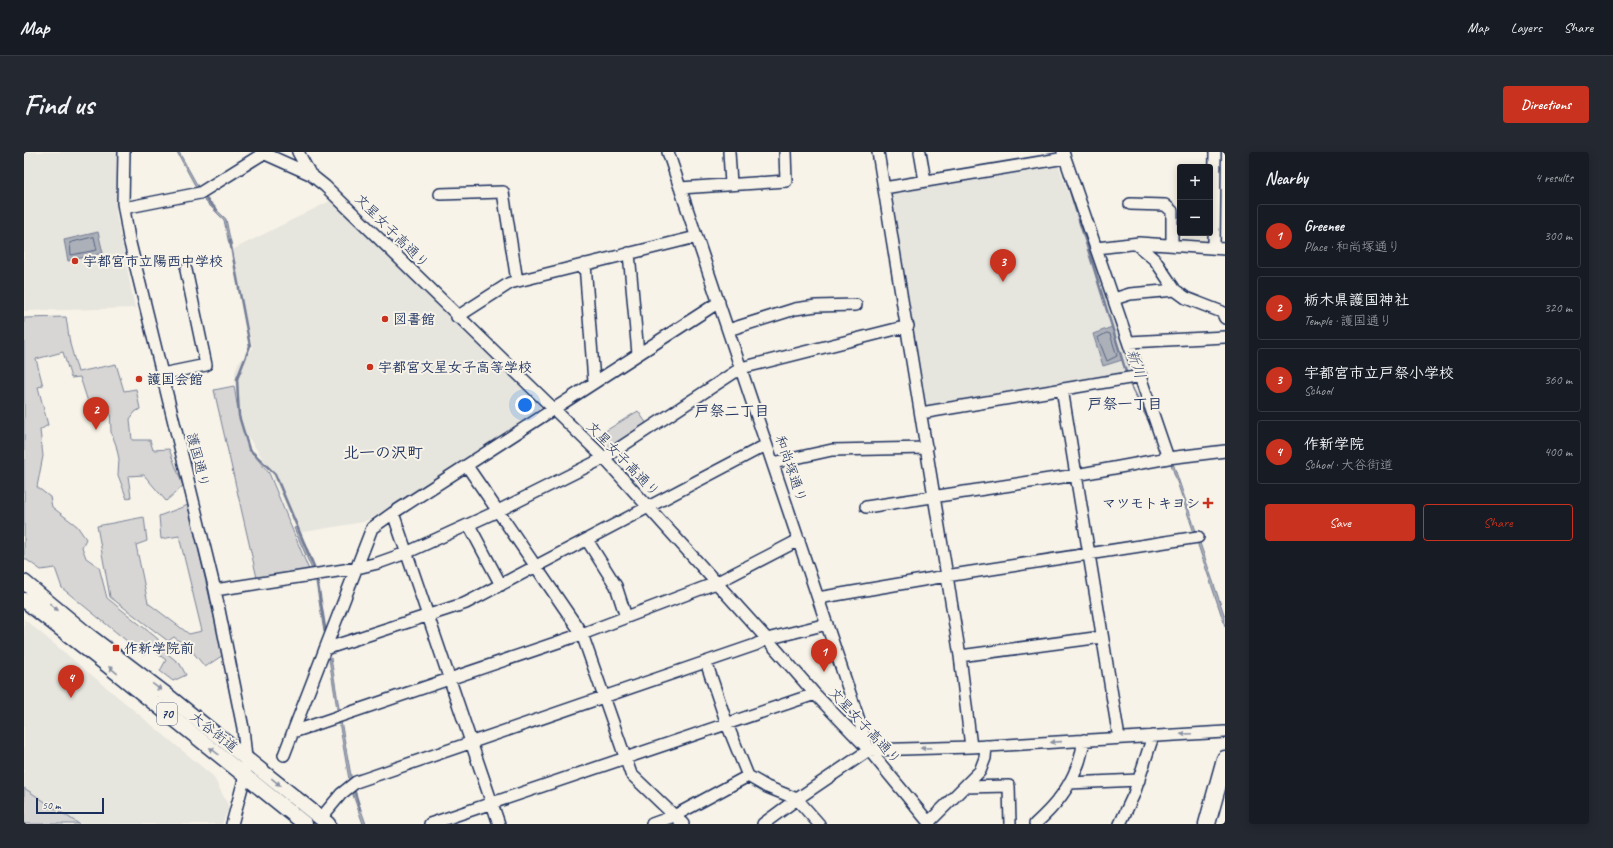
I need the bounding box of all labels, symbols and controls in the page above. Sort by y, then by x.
text: Map [20,16,50,40]
text: Map [1467,19,1489,36]
text: Layers [1511,19,1542,36]
text: Share [1564,19,1593,36]
button: Directions [1503,86,1589,123]
text: Find us [24,87,94,122]
map controls [1177,164,1213,236]
button: + [1177,164,1213,200]
text: Nearby [1265,168,1308,189]
text: 4 results [1535,170,1573,186]
street label: 文星女子高通り [351,190,433,272]
button: − [1177,200,1213,236]
text: Greenee [1304,217,1344,236]
text: 1 [1276,228,1282,244]
text: 300 m [1544,228,1572,244]
text: Place · 和尚塚通り [1304,239,1401,255]
pin: 3 [990,249,1016,282]
place label: 宇都宮市立陽西中学校 [83,253,223,270]
marker: 宇都宮市立陽西中学校 [70,256,80,266]
text: 栃木県護国神社 [1304,291,1409,310]
text: 2 [1276,300,1282,316]
text: 320 m [1544,300,1572,316]
place label: 図書館 [393,311,435,328]
text: Temple · 護国通り [1304,313,1392,329]
marker: 図書館 [380,314,390,324]
water label: 新川 [1122,347,1150,381]
place label: 宇都宮文星女子高等学校 [378,359,532,376]
marker: 宇都宮文星女子高等学校 [365,362,375,372]
text: 宇都宮市立戸祭小学校 [1304,364,1454,383]
place label: 護国会館 [147,371,203,388]
text: 3 [1276,372,1282,388]
text: 360 m [1544,372,1572,388]
marker: 護国会館 [134,374,144,384]
text: School [1304,383,1332,399]
your location [515,395,535,415]
district label: 戸祭一丁目 [1087,395,1163,414]
pin: 2 [83,397,109,430]
district label: 戸祭二丁目 [694,402,770,421]
street label: 文星女子高通り [583,418,663,500]
street label: 護国通り [183,431,213,489]
street label: 和尚塚通り [772,433,810,505]
text: 作新学院 [1304,435,1364,454]
district label: 北一の沢町 [343,443,423,463]
text: 4 [1276,444,1282,460]
text: 400 m [1544,444,1572,460]
text: School · 大谷街道 [1304,457,1393,473]
place label: マツモトキヨシ [1102,495,1200,512]
marker: マツモトキヨシ [1203,498,1213,508]
button: Save [1265,504,1415,541]
button: Share [1423,504,1573,541]
one-way arrow [48,603,59,612]
pin: 1 [811,639,837,672]
place label: 作新学院前 [124,640,194,657]
marker: 作新学院前 [111,643,121,653]
pin: 4 [58,665,84,698]
one-way arrow [108,665,119,674]
one-way arrow [151,683,162,691]
street label: 文星女子高通り [825,684,905,768]
road number: 70 [157,703,177,725]
street label: 大谷街道 [187,708,241,756]
one-way arrow [1180,731,1192,738]
one-way arrow [1050,738,1062,745]
one-way arrow [919,745,932,751]
one-way arrow [209,747,220,756]
one-way arrow [271,777,282,786]
scale bar [36,796,104,815]
text: 50 m [42,798,61,812]

